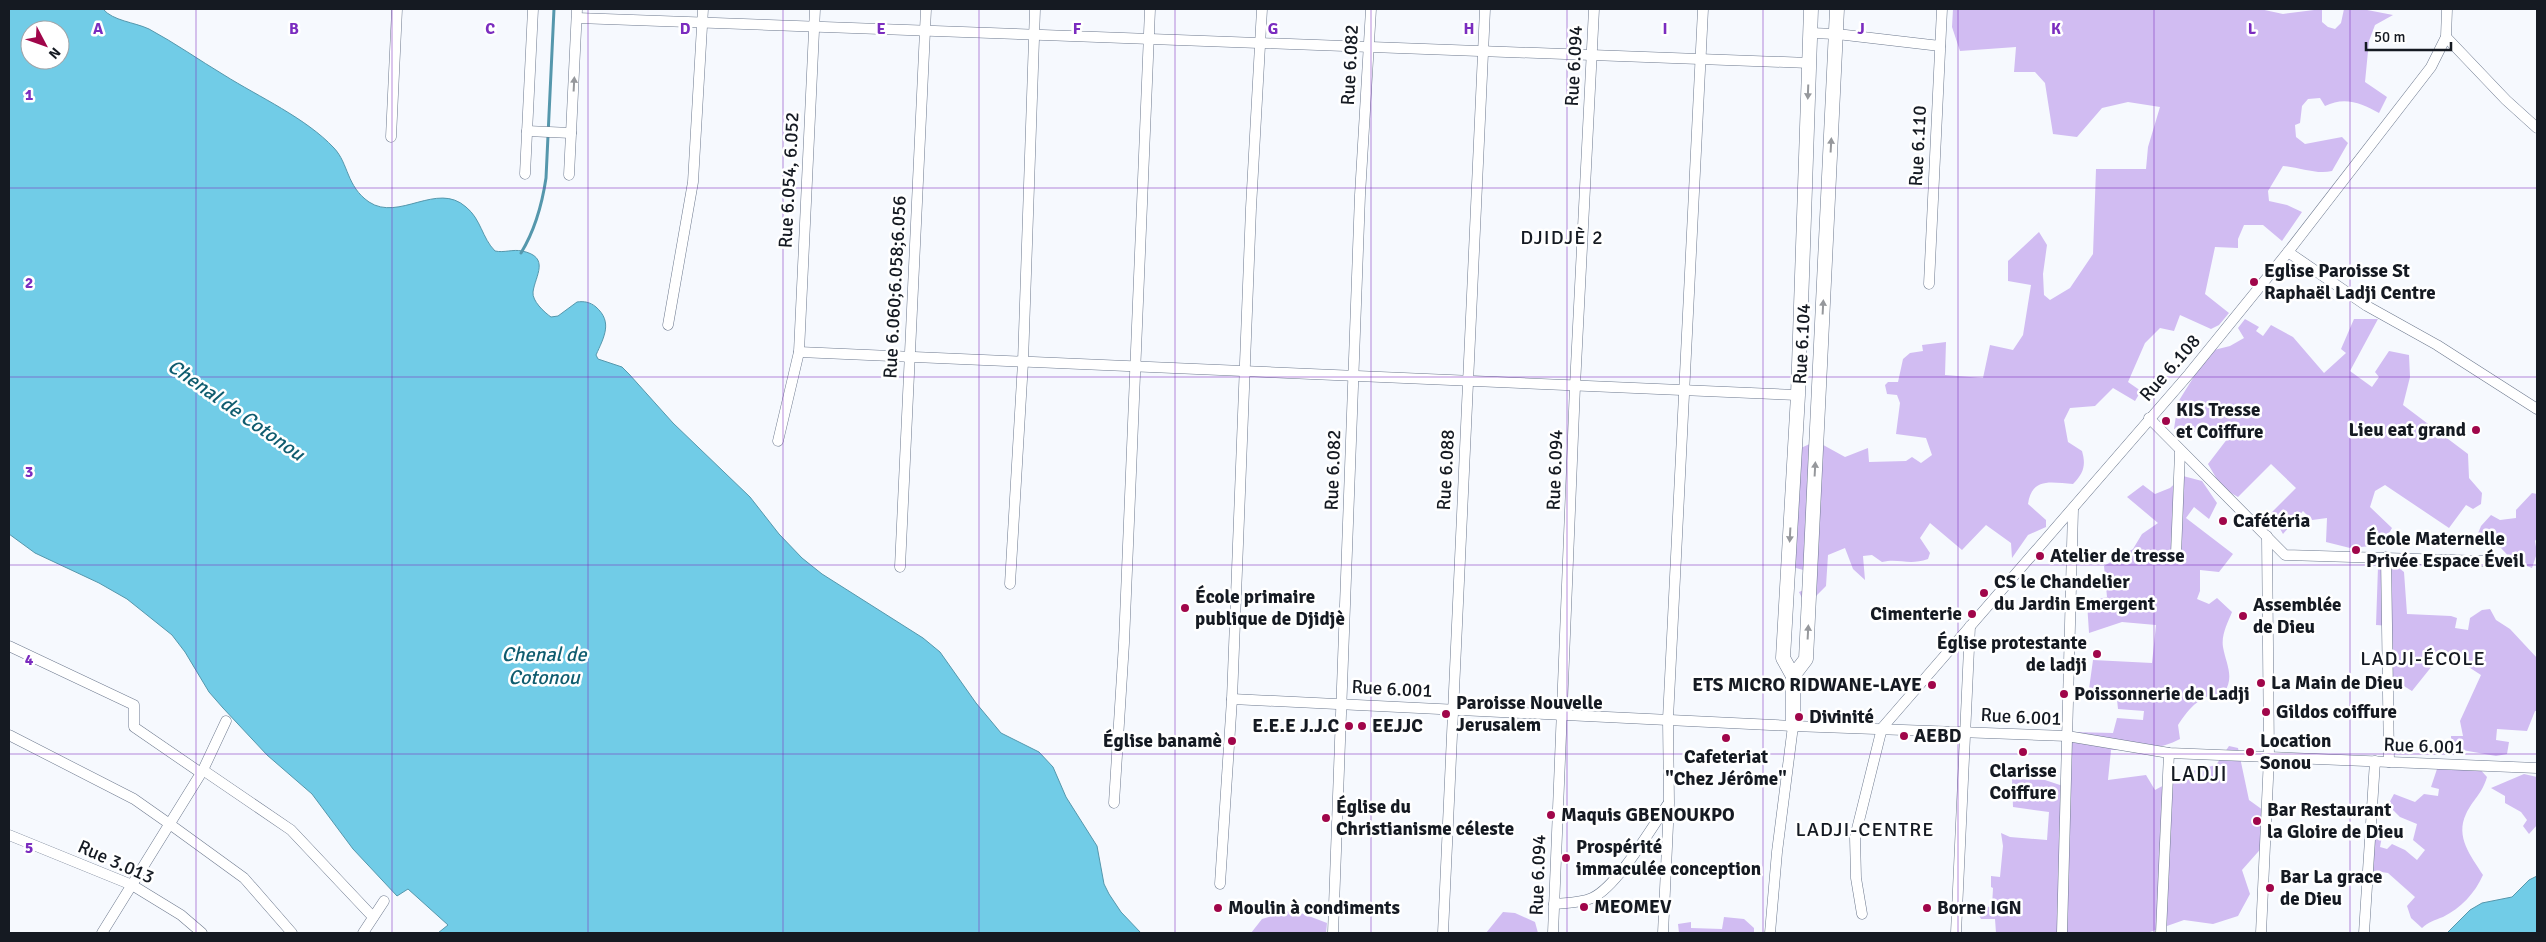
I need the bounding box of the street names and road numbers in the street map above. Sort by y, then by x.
street label: Rue 6.082 [1336,24,1364,106]
street label: Rue 6.094 [1560,25,1588,107]
street label: Rue 6.110 [1904,105,1932,187]
street label: Rue 6.054, 6.052 [773,111,805,249]
street label: Rue 6.060;6.058;6.056 [878,195,912,379]
street label: Rue 6.104 [1788,303,1816,385]
street label: Rue 6.108 [2134,330,2206,406]
street label: Rue 6.082 [1320,429,1346,511]
street label: Rue 6.088 [1432,429,1460,511]
street label: Rue 6.094 [1542,429,1568,511]
street label: Rue 6.001 [1351,675,1433,703]
street label: Rue 6.001 [1980,703,2062,731]
street label: Rue 6.001 [2383,733,2465,759]
street label: Rue 6.094 [1525,834,1551,916]
street label: Rue 3.013 [74,835,158,889]

